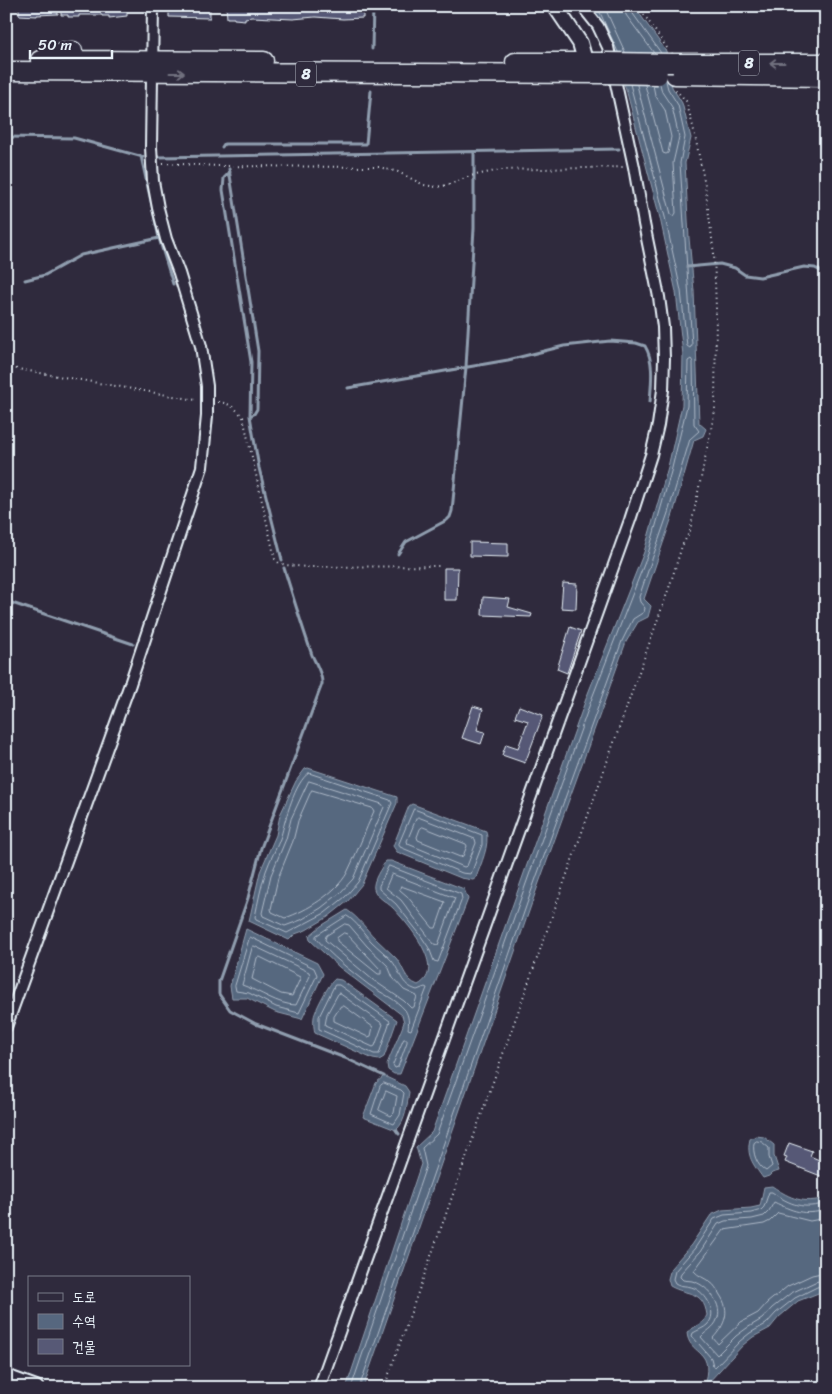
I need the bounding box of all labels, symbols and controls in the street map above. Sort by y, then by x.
scale bar [30,28,112,60]
text: 50 m [38,32,73,58]
road number: 8 [739,50,759,76]
one-way arrow [769,58,786,68]
road number: 8 [296,62,316,86]
one-way arrow [169,68,185,78]
legend [28,1276,190,1366]
text: 도로 [72,1284,96,1310]
text: 수역 [72,1308,96,1334]
text: 건물 [72,1334,96,1360]

